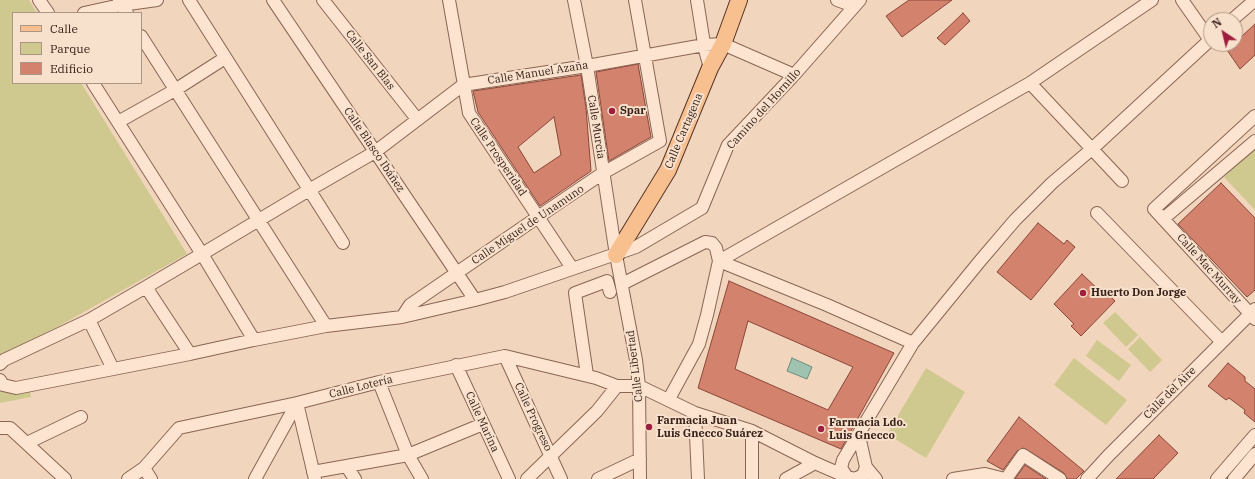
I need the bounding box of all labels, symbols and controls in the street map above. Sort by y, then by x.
legend [12,12,142,84]
north arrow [1203,12,1243,52]
text: N [1209,15,1224,31]
text: Calle [50,21,78,36]
street label: Calle San Blas [343,27,397,93]
text: Parque [50,41,90,56]
street label: Calle Manuel Azaña [487,59,589,87]
text: Edificio [50,61,93,76]
street label: Camino del Hornillo [724,66,804,152]
street label: Calle Cartagena [662,91,706,171]
street label: Calle Murcia [584,94,608,160]
place label: Spar [620,104,646,118]
street label: Calle Blasco Ibáñez [341,105,407,195]
marker: Spar [607,106,617,116]
street label: Calle Prosperidad [467,115,529,199]
street label: Calle Miguel de Unamuno [469,182,587,268]
street label: Calle Mac Murray [1174,231,1244,307]
place label: Huerto Don Jorge [1091,286,1186,300]
marker: Huerto Don Jorge [1078,288,1088,298]
street label: Calle Libertad [624,329,646,403]
street label: Calle del Aire [1141,364,1199,422]
street label: Calle Lotería [328,373,394,401]
street label: Calle Progreso [511,381,555,453]
street label: Calle Marina [462,390,502,454]
place label: Farmacia Juan Luis Gnecco Suárez [657,414,763,440]
place label: Farmacia Ldo. Luis Gnecco [829,416,906,442]
marker: Farmacia Juan Luis Gnecco Suárez [644,422,654,432]
marker: Farmacia Ldo. Luis Gnecco [816,424,826,434]

